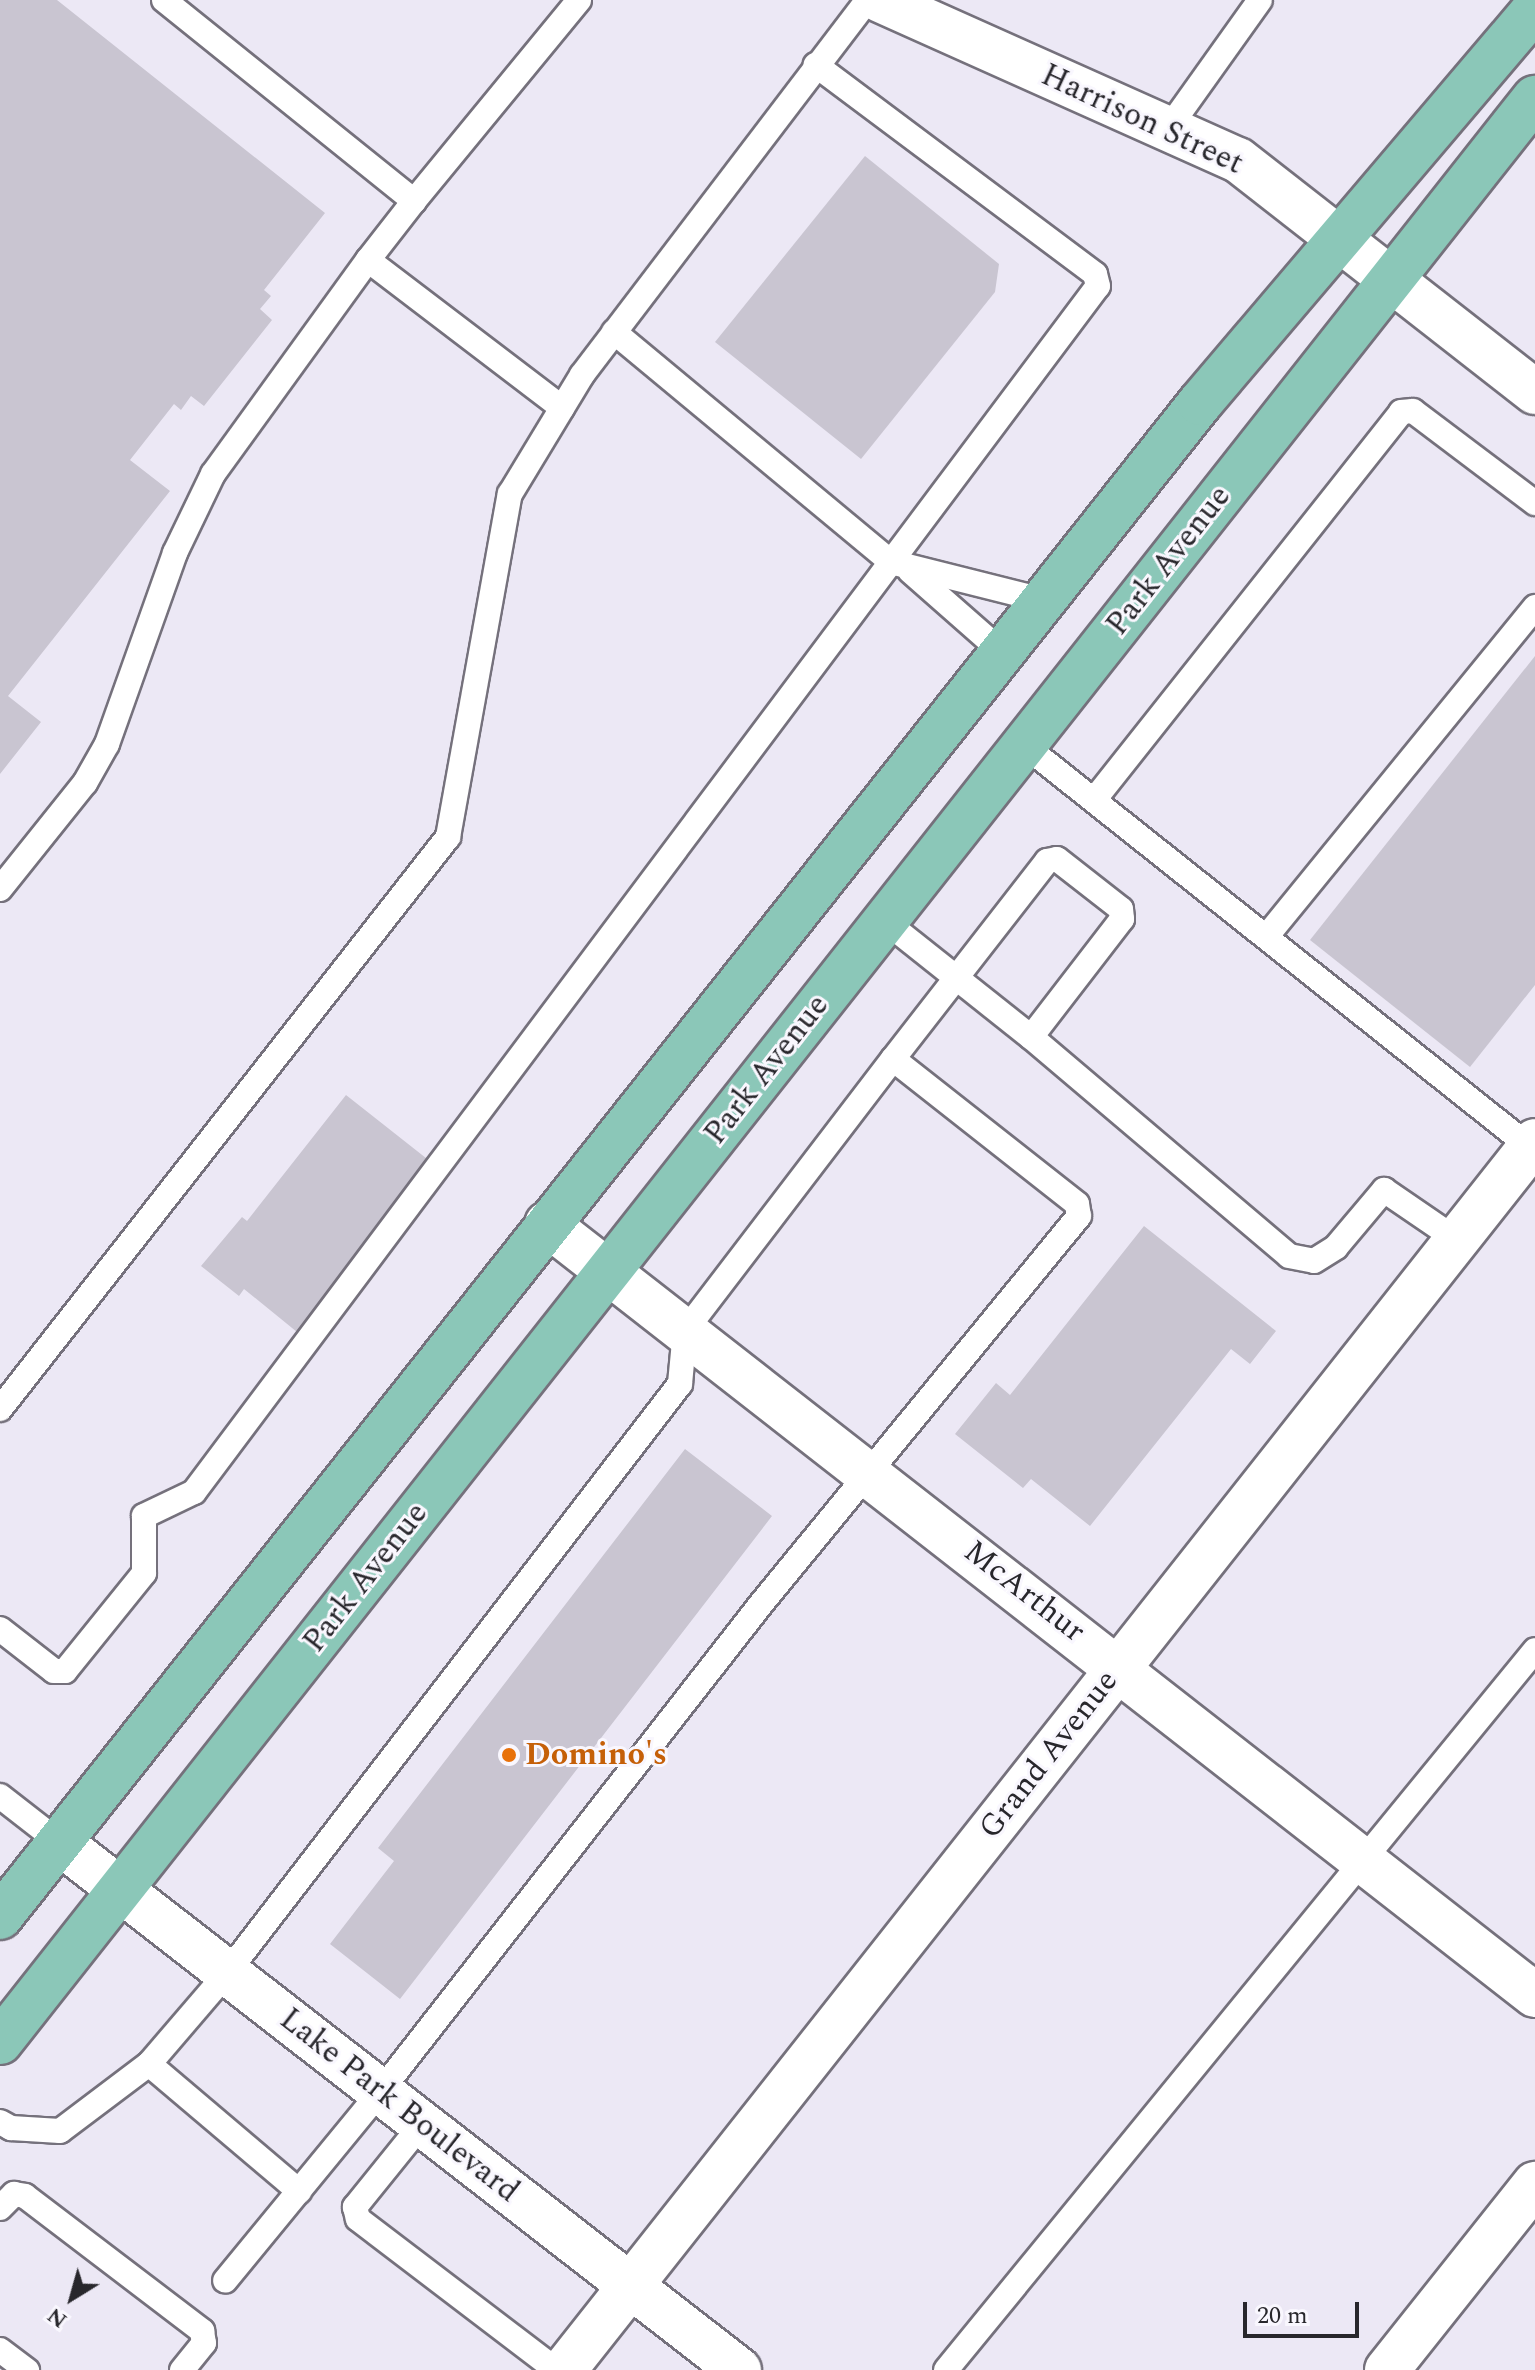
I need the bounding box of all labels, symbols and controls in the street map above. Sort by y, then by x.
street label: Harrison Street [1035,56,1249,184]
street label: Park Avenue [1099,478,1239,644]
street label: Park Avenue [697,987,837,1153]
street label: Park Avenue [296,1495,436,1661]
street label: McArthur [956,1533,1092,1651]
street label: Grand Avenue [971,1663,1127,1847]
place label: Domino's [525,1736,667,1774]
marker: Domino's [500,1746,518,1764]
street label: Lake Park Boulevard [272,2001,526,2211]
north arrow [32,2258,112,2338]
scale bar [1247,2286,1363,2336]
text: 20 m [1257,2298,1308,2334]
text: N [40,2299,74,2336]

